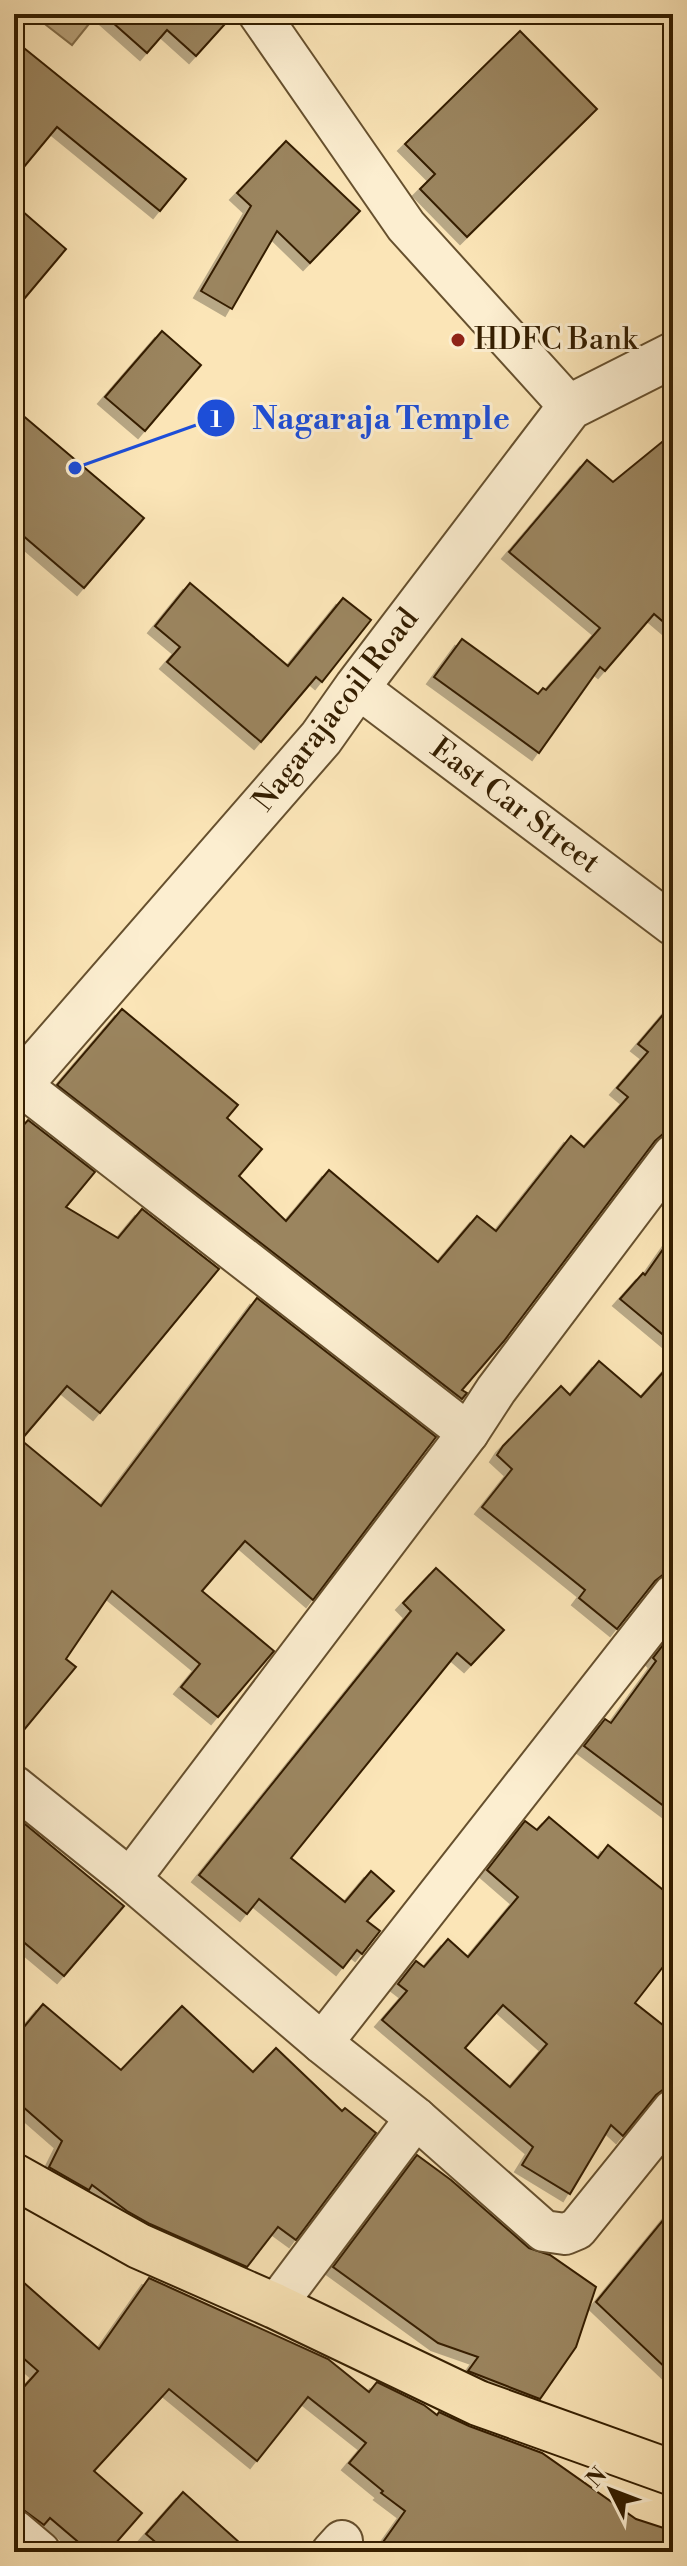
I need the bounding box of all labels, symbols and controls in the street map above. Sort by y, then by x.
place label: HDFC Bank [474,321,639,359]
marker: HDFC Bank [449,331,467,349]
callout: Nagaraja Temple [196,390,526,446]
text: Nagaraja Temple [252,399,510,439]
text: 1 [210,405,222,435]
street label: Nagarajacoil Road [245,601,427,819]
street label: East Car Street [423,730,608,882]
north arrow [571,2450,651,2530]
text: N [581,2462,614,2493]

